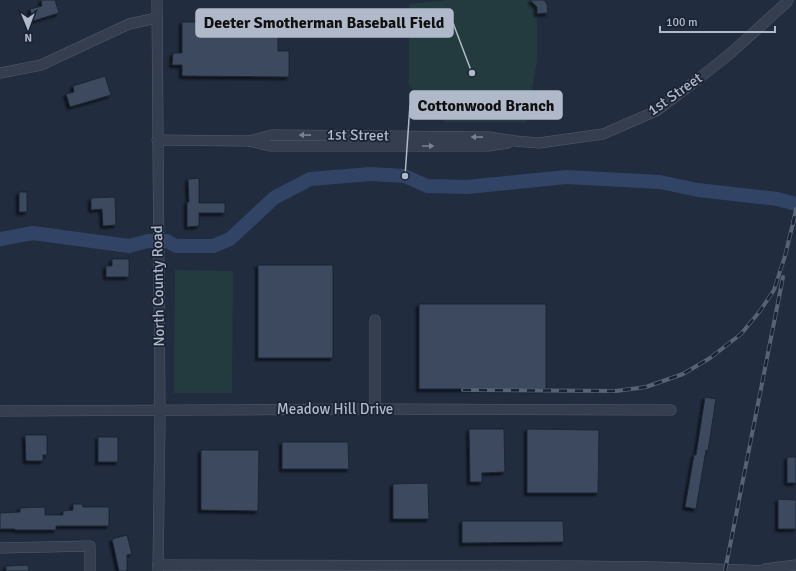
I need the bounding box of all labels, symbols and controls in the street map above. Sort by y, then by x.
north arrow [8,8,48,48]
scale bar [660,8,775,34]
callout: Deeter Smotherman Baseball Field [196,9,453,37]
text: Deeter Smotherman Baseball Field [204,13,445,33]
text: 100 m [666,15,698,30]
text: N [24,31,32,44]
street label: 1st Street [644,69,706,119]
callout: Cottonwood Branch [410,91,562,119]
text: Cottonwood Branch [418,96,555,116]
street label: 1st Street [327,125,389,145]
one-way arrow [298,132,311,138]
one-way arrow [470,134,483,140]
one-way arrow [422,143,435,149]
street label: North County Road [148,225,168,347]
street label: Meadow Hill Drive [277,400,393,418]

